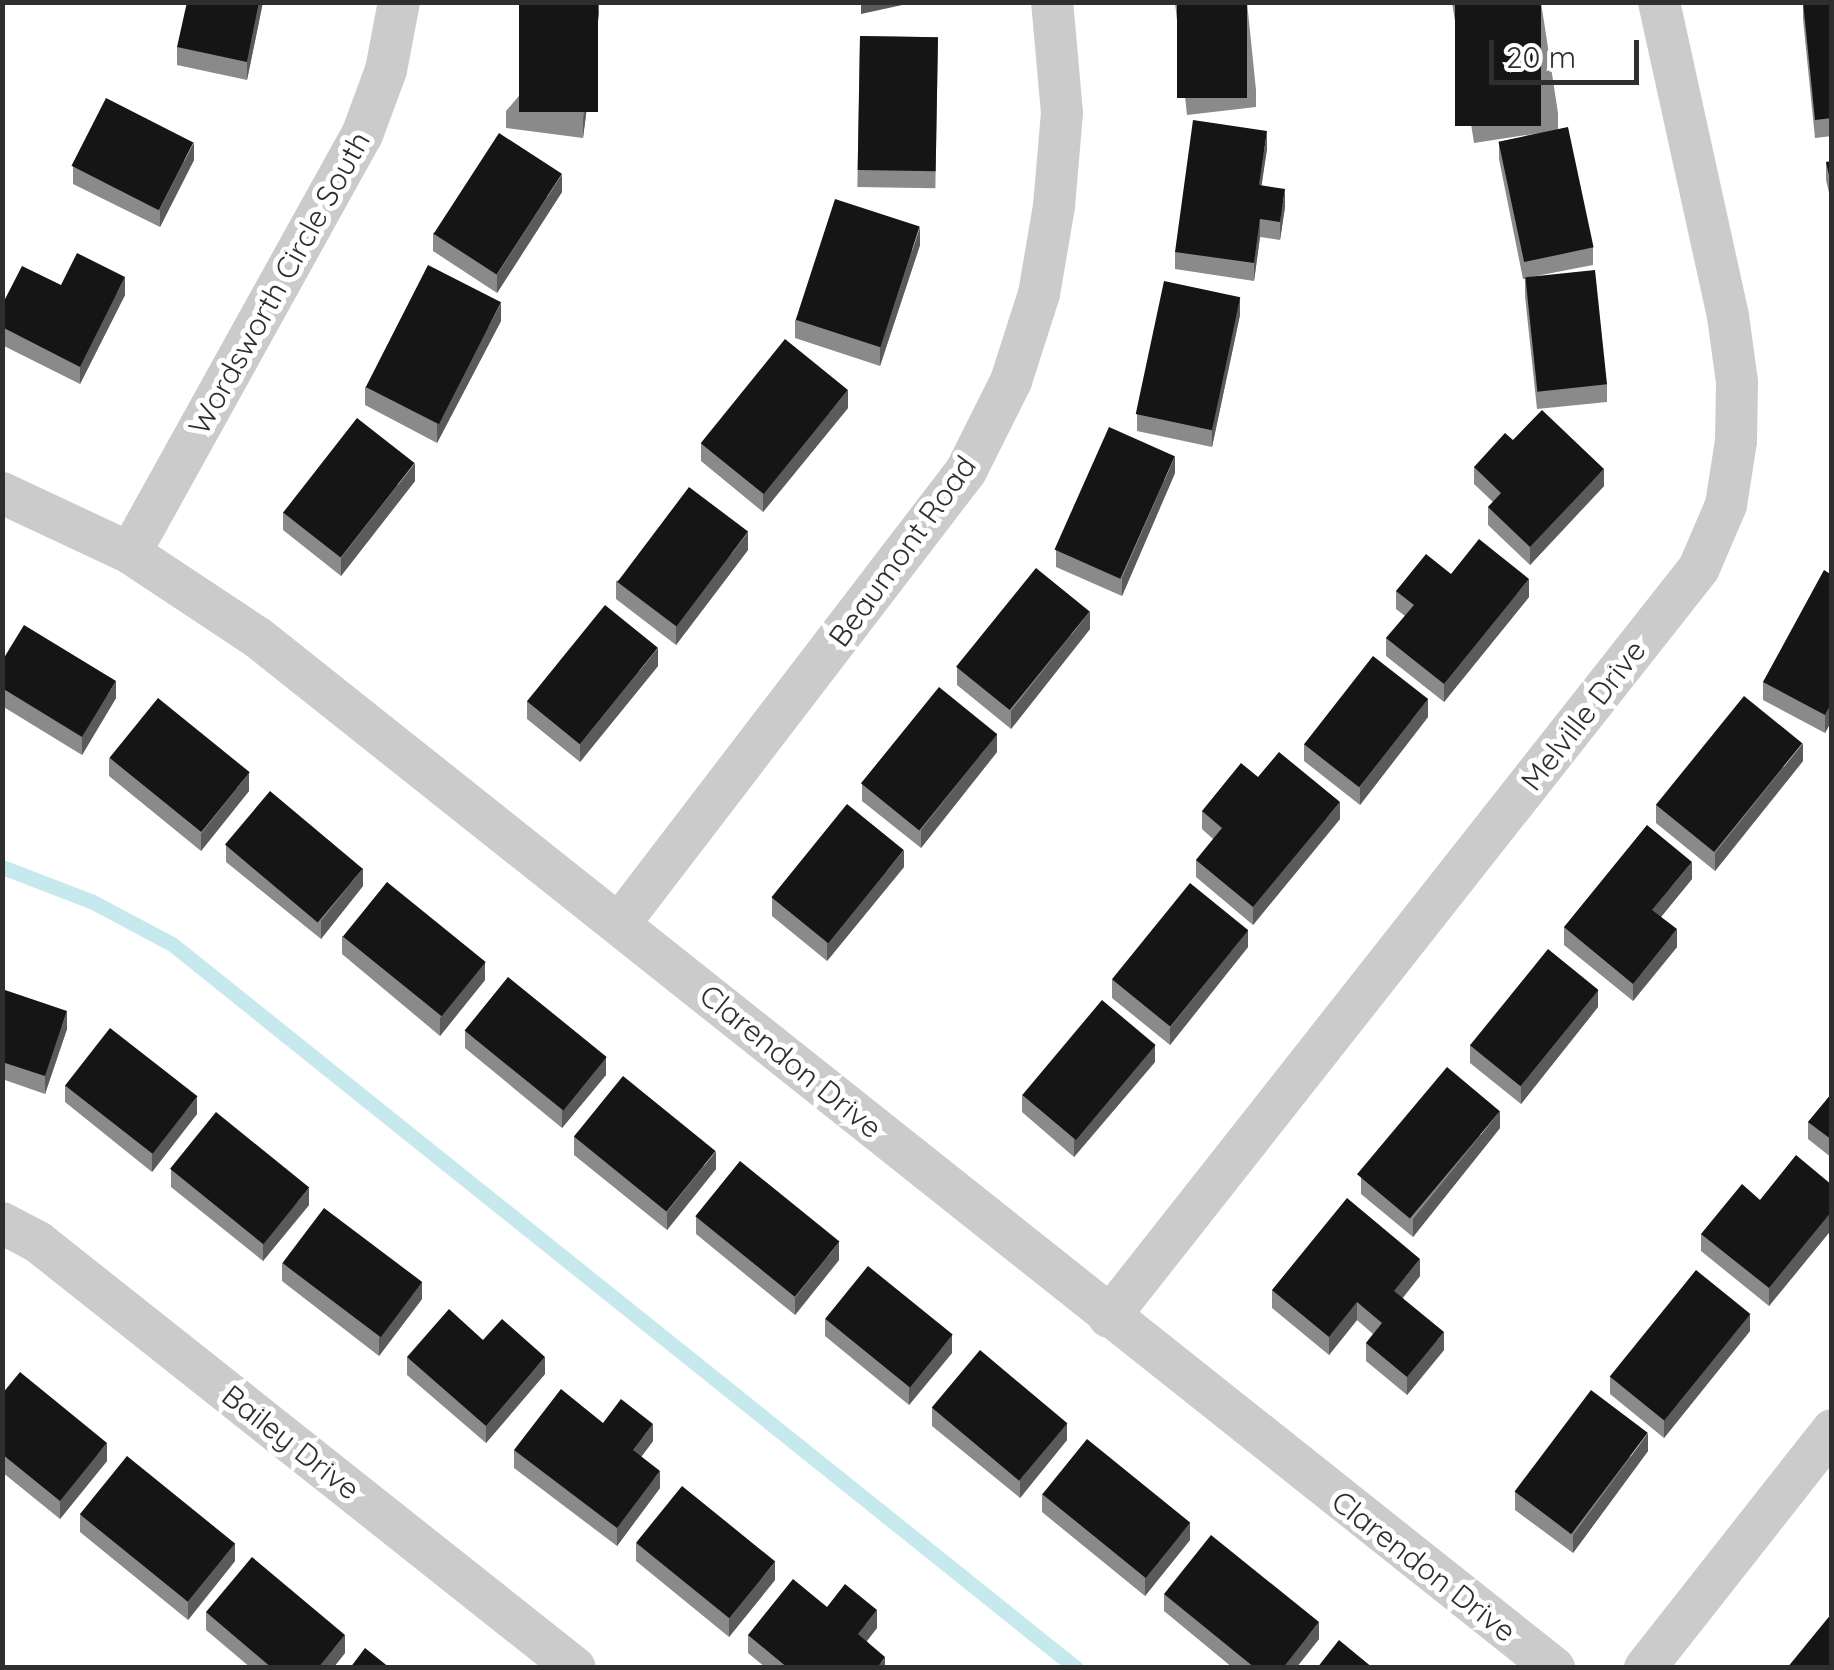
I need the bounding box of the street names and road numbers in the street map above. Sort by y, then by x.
street label: Wordsworth Circle South [181,125,377,441]
street label: Beaumont Road [821,449,983,653]
street label: Melville Drive [1513,633,1653,797]
street label: Clarendon Drive [693,977,889,1145]
street label: Bailey Drive [215,1377,367,1507]
street label: Clarendon Drive [1325,1483,1523,1649]

